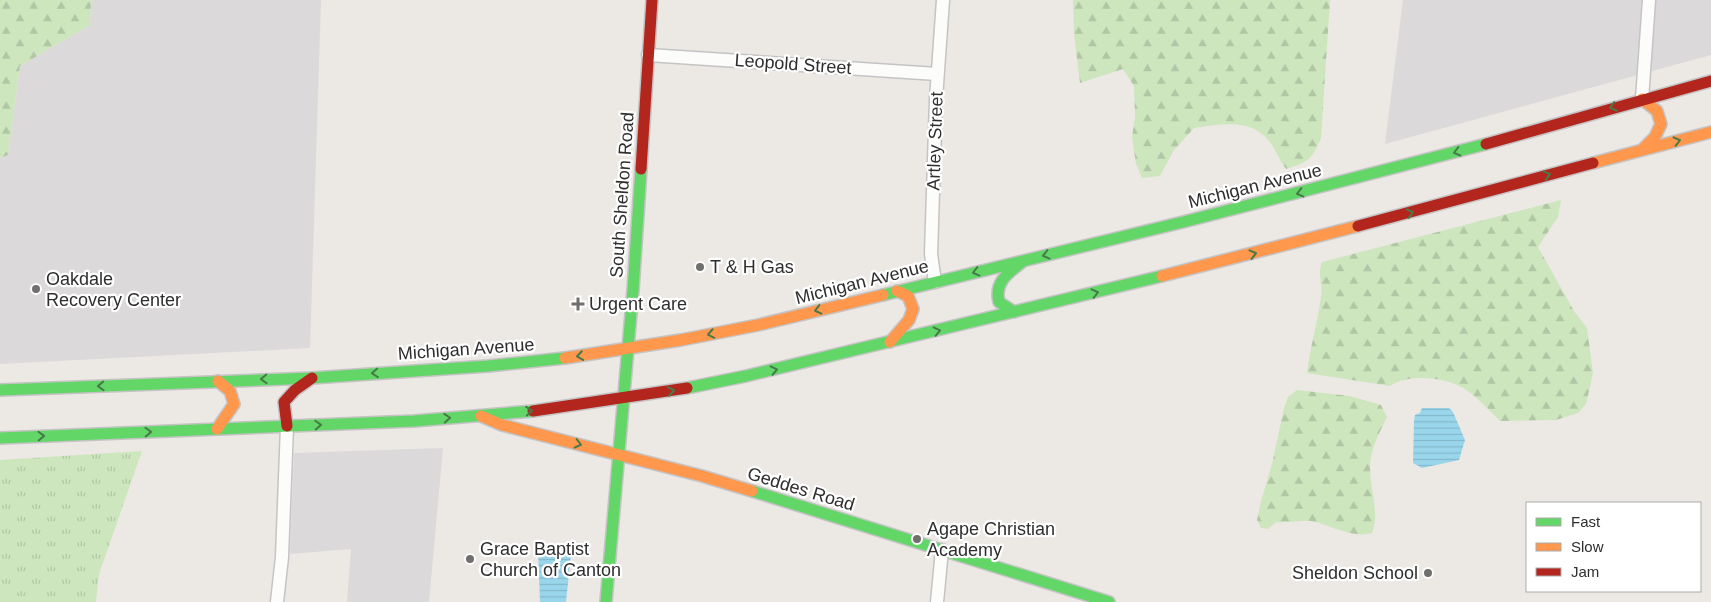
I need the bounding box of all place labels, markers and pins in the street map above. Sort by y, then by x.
place label: T & H Gas [710,257,794,277]
marker: T & H Gas [694,261,706,273]
place label: Oakdale Recovery Center [46,269,181,310]
marker: Oakdale Recovery Center [30,283,42,295]
place label: Urgent Care [589,294,687,314]
marker: Urgent Care [571,297,585,311]
place label: Agape Christian Academy [927,519,1055,560]
marker: Agape Christian Academy [911,533,923,545]
place label: Grace Baptist Church of Canton [480,539,621,580]
marker: Grace Baptist Church of Canton [464,553,476,565]
place label: Sheldon School [1292,563,1418,583]
marker: Sheldon School [1422,567,1434,579]

